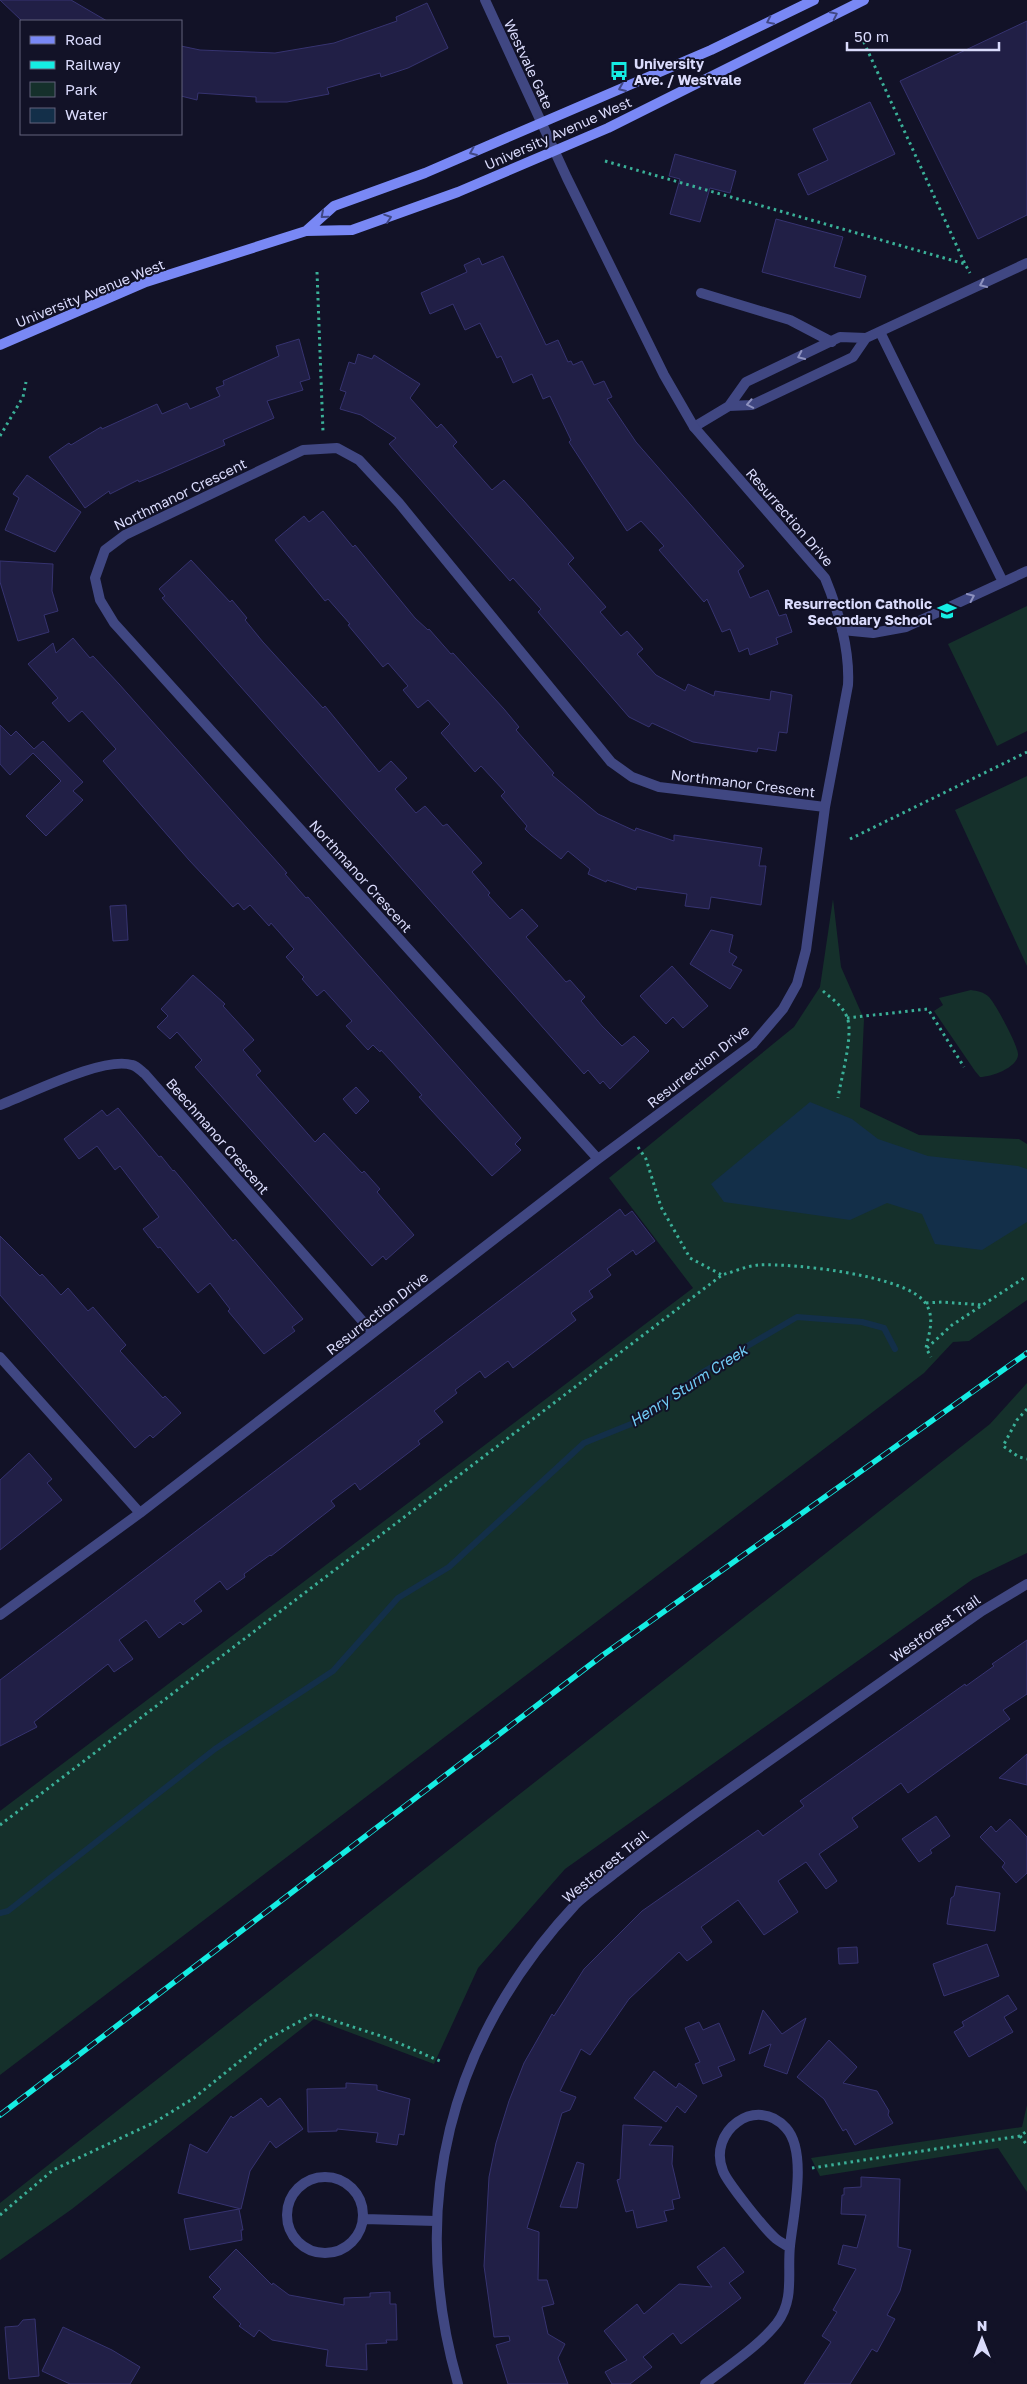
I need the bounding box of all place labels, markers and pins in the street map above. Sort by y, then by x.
place label: University Ave. / Westvale [634,55,742,88]
bus stop icon: University Ave. / Westvale [608,60,630,82]
place label: Resurrection Catholic Secondary School [784,595,932,628]
school or university icon: Resurrection Catholic Secondary School [936,600,958,622]

